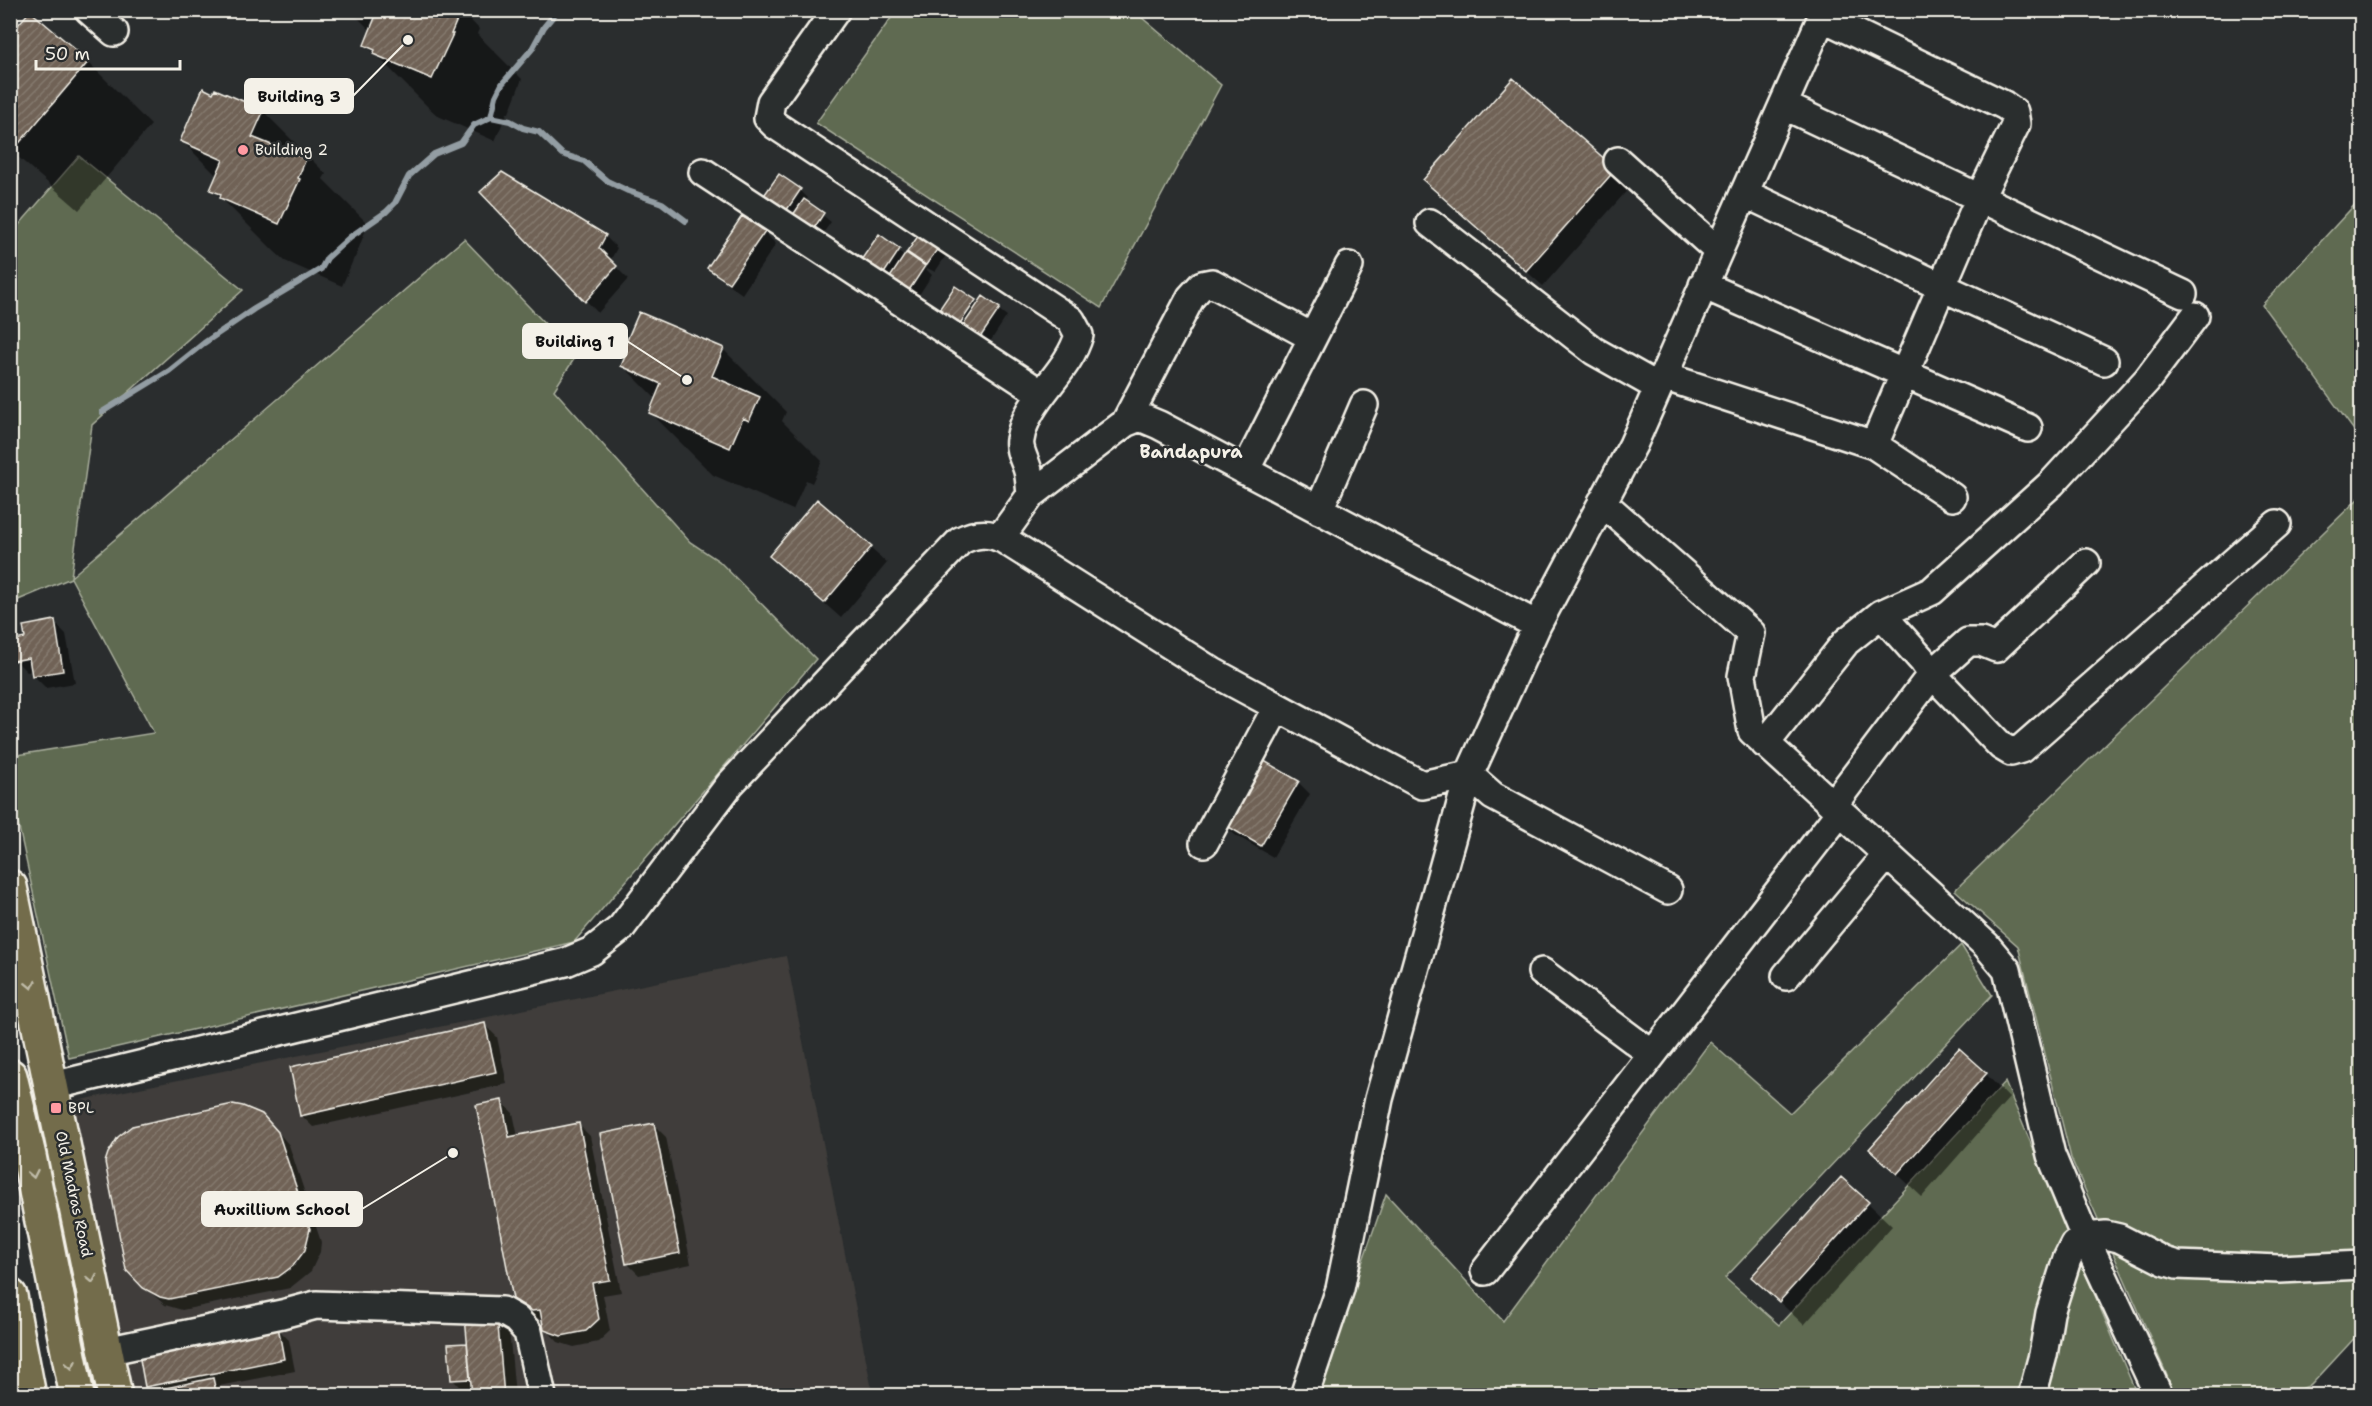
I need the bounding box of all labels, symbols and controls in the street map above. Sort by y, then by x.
scale bar [36,33,180,71]
text: 50 m [45,42,90,66]
callout: Building 3 [245,79,353,113]
text: Building 3 [257,86,341,107]
place label: Building 2 [255,140,328,160]
marker: Building 2 [236,143,250,157]
callout: Building 1 [523,324,627,358]
text: Building 1 [535,331,615,352]
district label: Bandapura [1139,440,1243,464]
one-way arrow [24,980,37,990]
place label: BPL [68,1098,94,1118]
marker: BPL [49,1101,63,1115]
street label: Old Madras Road [51,1129,97,1259]
one-way arrow [26,1168,39,1178]
callout: Auxillium School [202,1192,362,1226]
text: Auxillium School [214,1199,351,1220]
one-way arrow [85,1274,98,1284]
one-way arrow [64,1359,77,1369]

